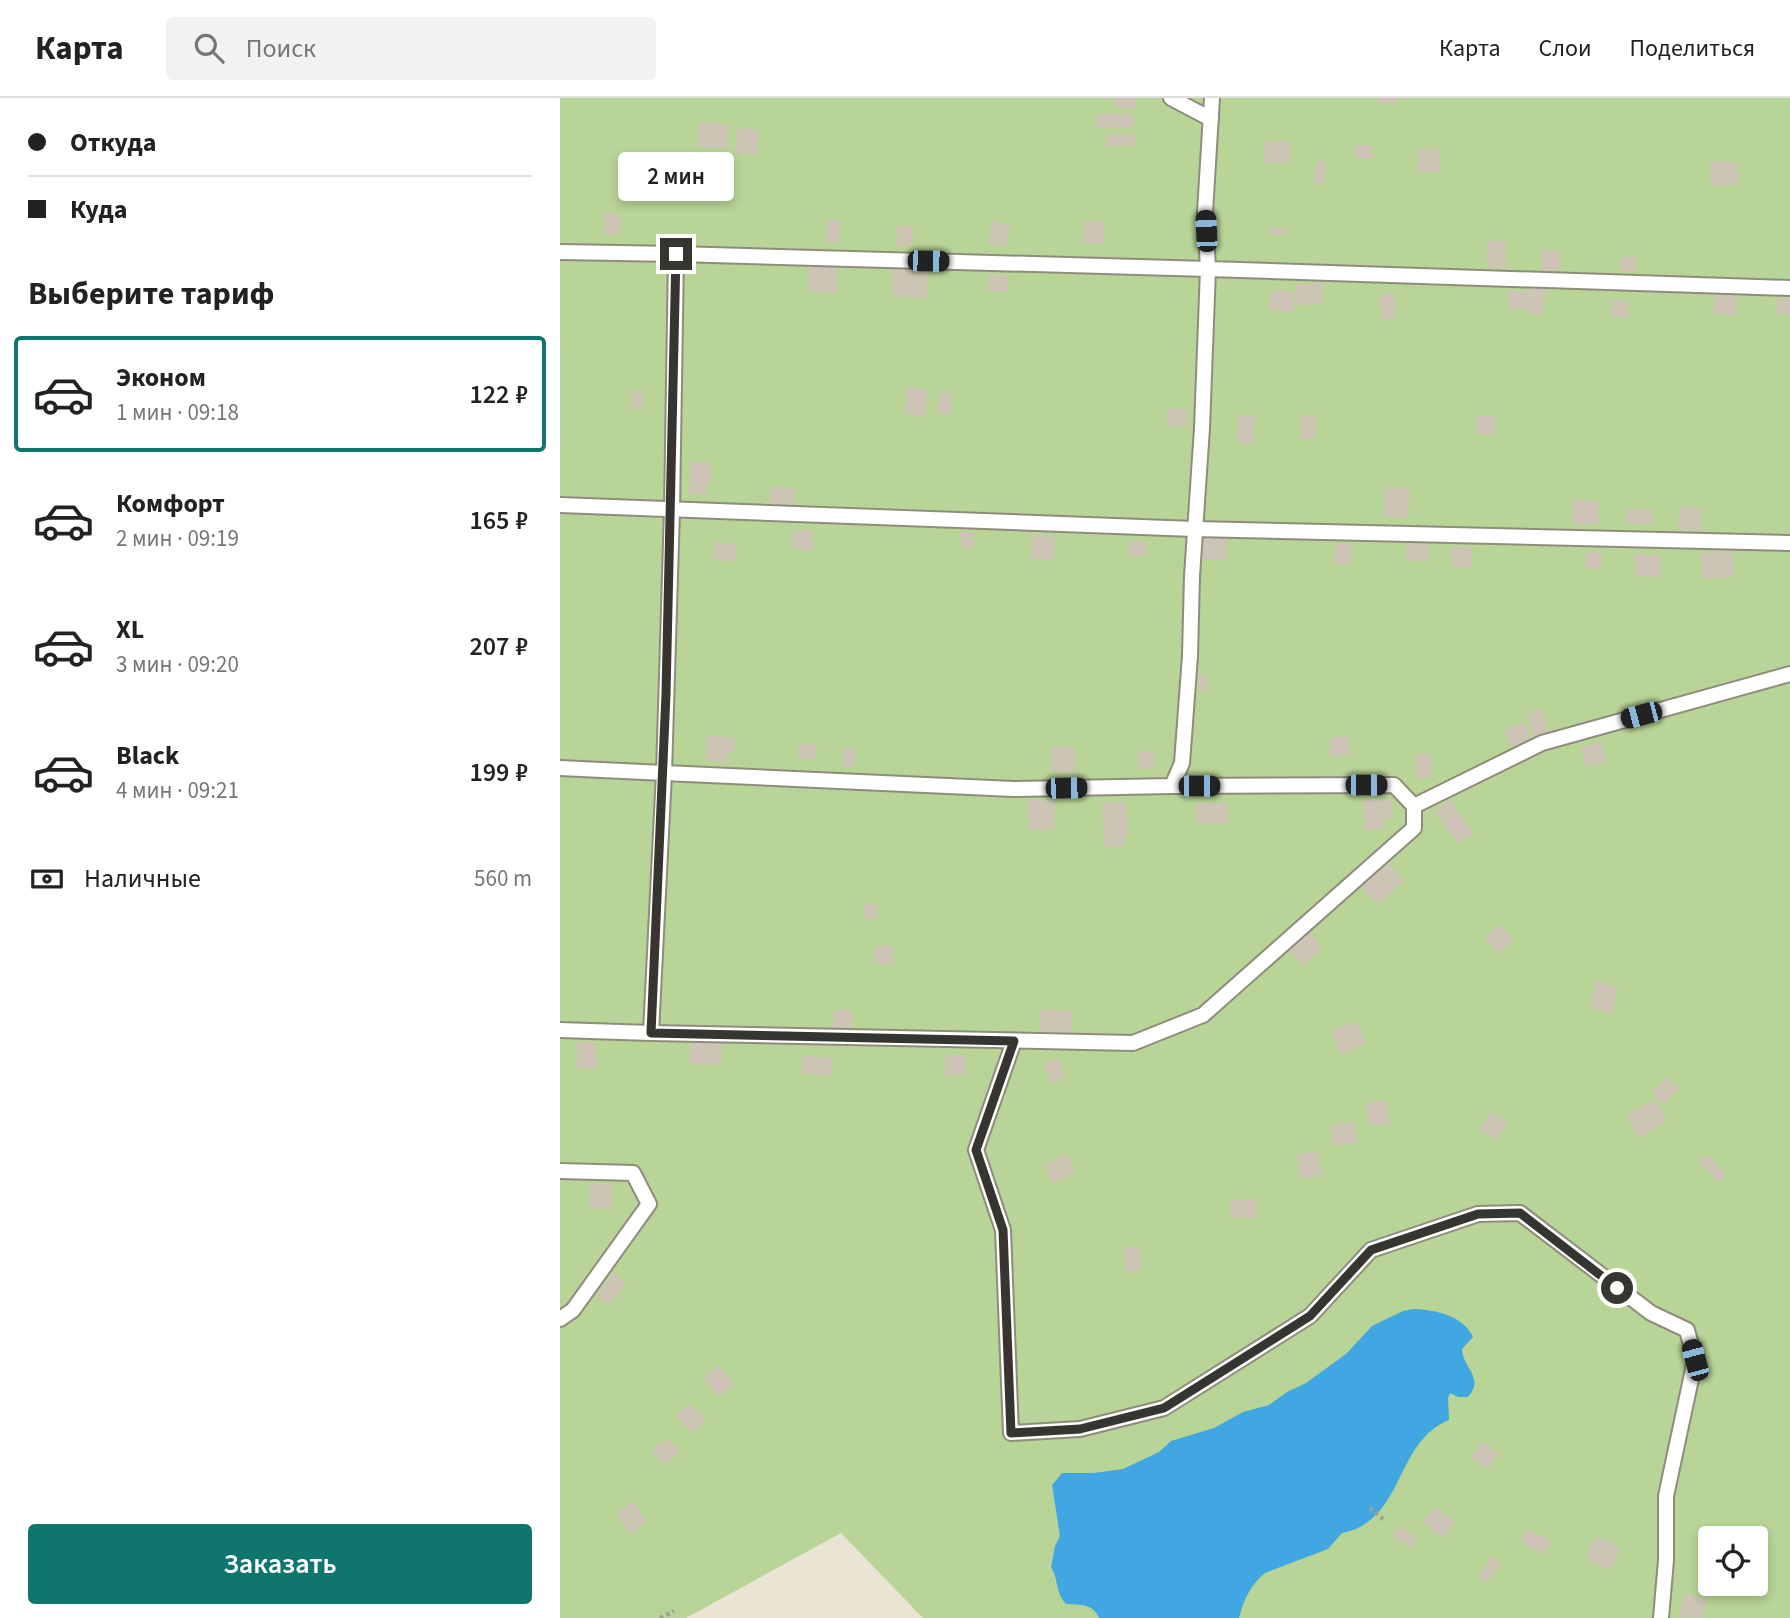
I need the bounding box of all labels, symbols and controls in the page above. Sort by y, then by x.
search box [166,17,656,80]
text: Карта [35,25,124,72]
icon: search [190,29,228,67]
text: Поиск [246,30,316,67]
text: Карта [1439,31,1501,66]
text: Слои [1539,31,1592,66]
text: Поделиться [1630,31,1755,66]
text: Откуда [70,124,157,161]
callout: 2 мин [618,152,734,202]
text: 2 мин [647,160,705,193]
text: Куда [70,191,128,228]
car [1195,209,1218,253]
route end [660,238,692,270]
car [907,250,950,272]
text: Выберите тариф [28,271,275,317]
text: Эконом [116,359,206,396]
icon: car [32,363,95,426]
text: 122 ₽ [469,376,528,413]
text: 1 мин · 09:18 [116,396,239,429]
text: Комфорт [116,485,225,522]
icon: car [32,489,95,552]
text: 165 ₽ [469,502,528,539]
text: 2 мин · 09:19 [116,522,239,555]
text: XL [116,611,144,648]
icon: car [32,615,95,678]
text: 207 ₽ [469,628,528,665]
text: 3 мин · 09:20 [116,648,239,681]
car [1618,699,1665,731]
text: Black [116,737,179,774]
icon: car [32,741,95,804]
text: 199 ₽ [469,754,528,791]
text: 4 мин · 09:21 [116,774,239,807]
car [1346,775,1388,796]
car [1179,776,1221,797]
car [1045,777,1088,799]
icon: cash [28,860,66,898]
text: Наличные [84,860,201,897]
text: 560 m [474,862,532,895]
route start [1601,1272,1633,1304]
car [1680,1337,1711,1383]
button: Заказать [28,1524,532,1604]
map controls [1698,1526,1768,1596]
button: locate [1698,1526,1768,1596]

